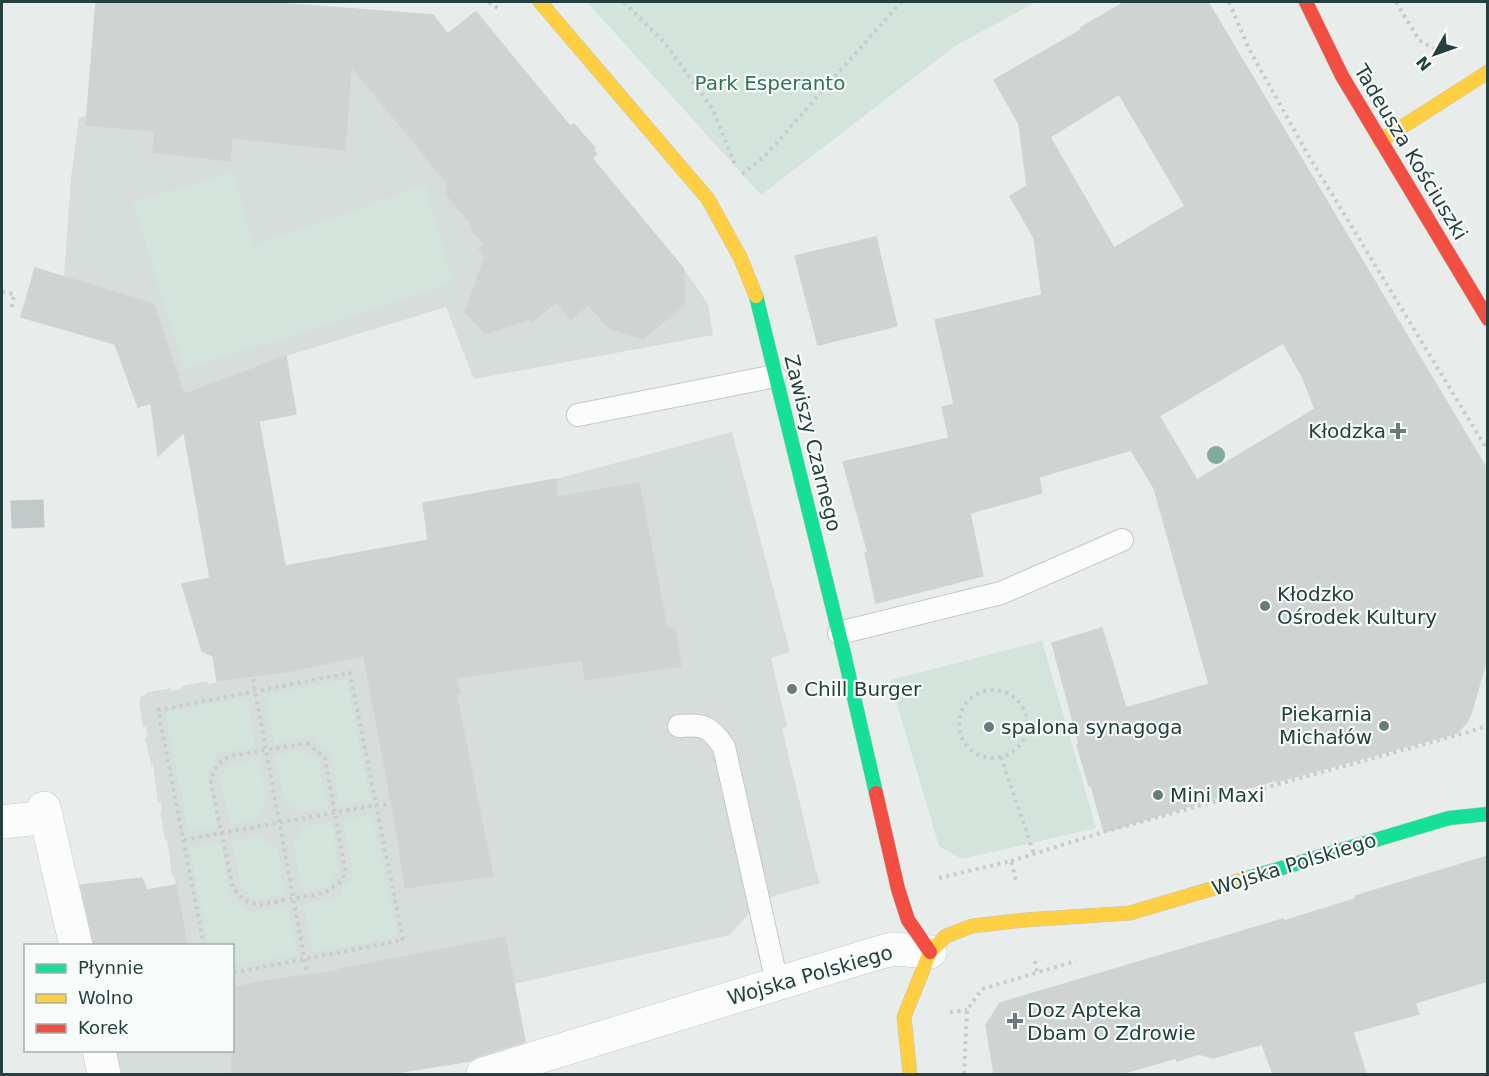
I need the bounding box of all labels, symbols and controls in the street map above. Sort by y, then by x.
north arrow [1405,24,1465,84]
text: N [1412,52,1435,75]
street label: Tadeusza Kościuszki [1349,59,1473,244]
park label: Park Esperanto [695,71,845,95]
street label: Zawiszy Czarnego [779,352,847,534]
place label: Kłodzka [1308,419,1386,443]
marker: Kłodzka [1391,424,1405,438]
place label: Kłodzko Ośrodek Kultury [1277,582,1437,629]
marker: Kłodzko Ośrodek Kultury [1258,599,1272,613]
place label: Chill Burger [804,677,922,701]
marker: Chill Burger [785,682,799,696]
place label: Piekarnia Michałów [1279,702,1372,749]
place label: spalona synagoga [1001,715,1183,739]
marker: Piekarnia Michałów [1377,719,1391,733]
marker: spalona synagoga [982,720,996,734]
place label: Mini Maxi [1170,783,1264,807]
marker: Mini Maxi [1151,788,1165,802]
street label: Wojska Polskiego [1209,828,1379,900]
street label: Wojska Polskiego [725,940,895,1010]
legend [24,944,234,1052]
text: Płynnie [78,957,144,978]
text: Wolno [78,987,133,1008]
place label: Doz Apteka Dbam O Zdrowie [1027,998,1196,1045]
marker: Doz Apteka Dbam O Zdrowie [1008,1014,1022,1028]
text: Korek [78,1017,129,1038]

